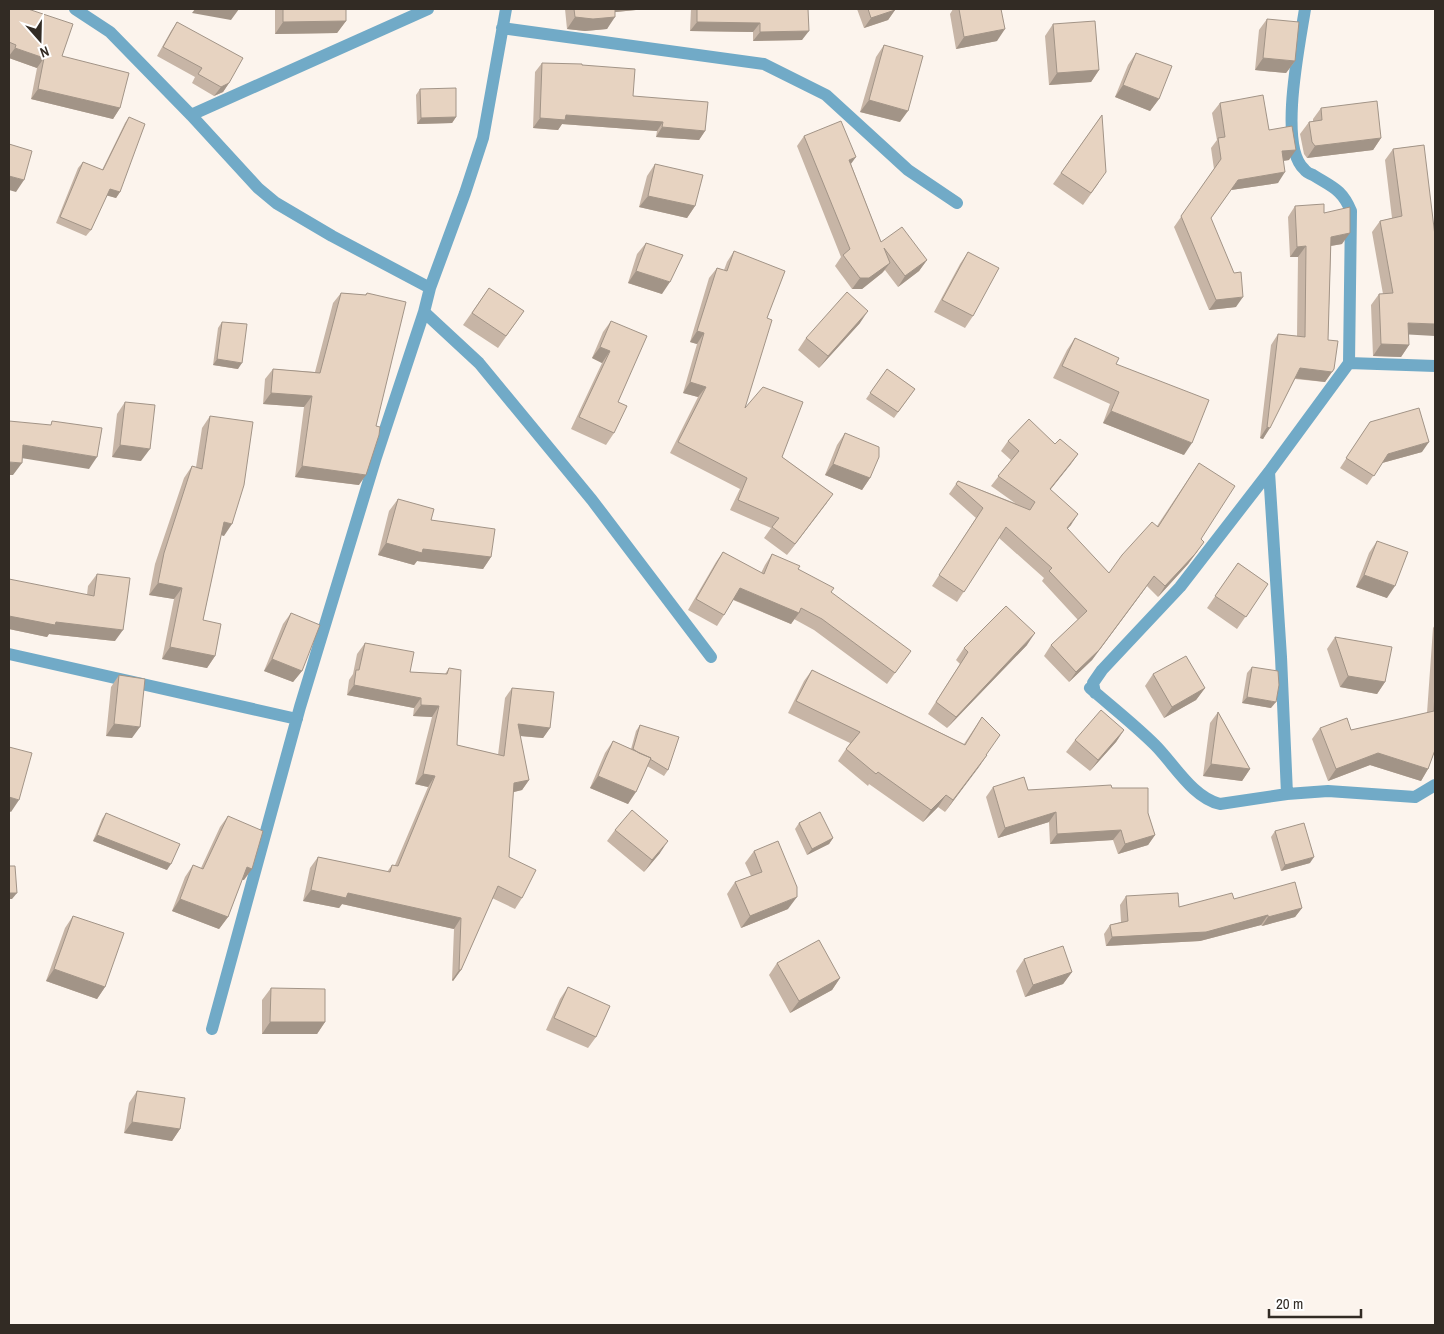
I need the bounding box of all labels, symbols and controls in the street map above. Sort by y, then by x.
north arrow [15,15,65,65]
text: N [37,42,51,62]
scale bar [1269,1286,1362,1318]
text: 20 m [1276,1293,1303,1314]

